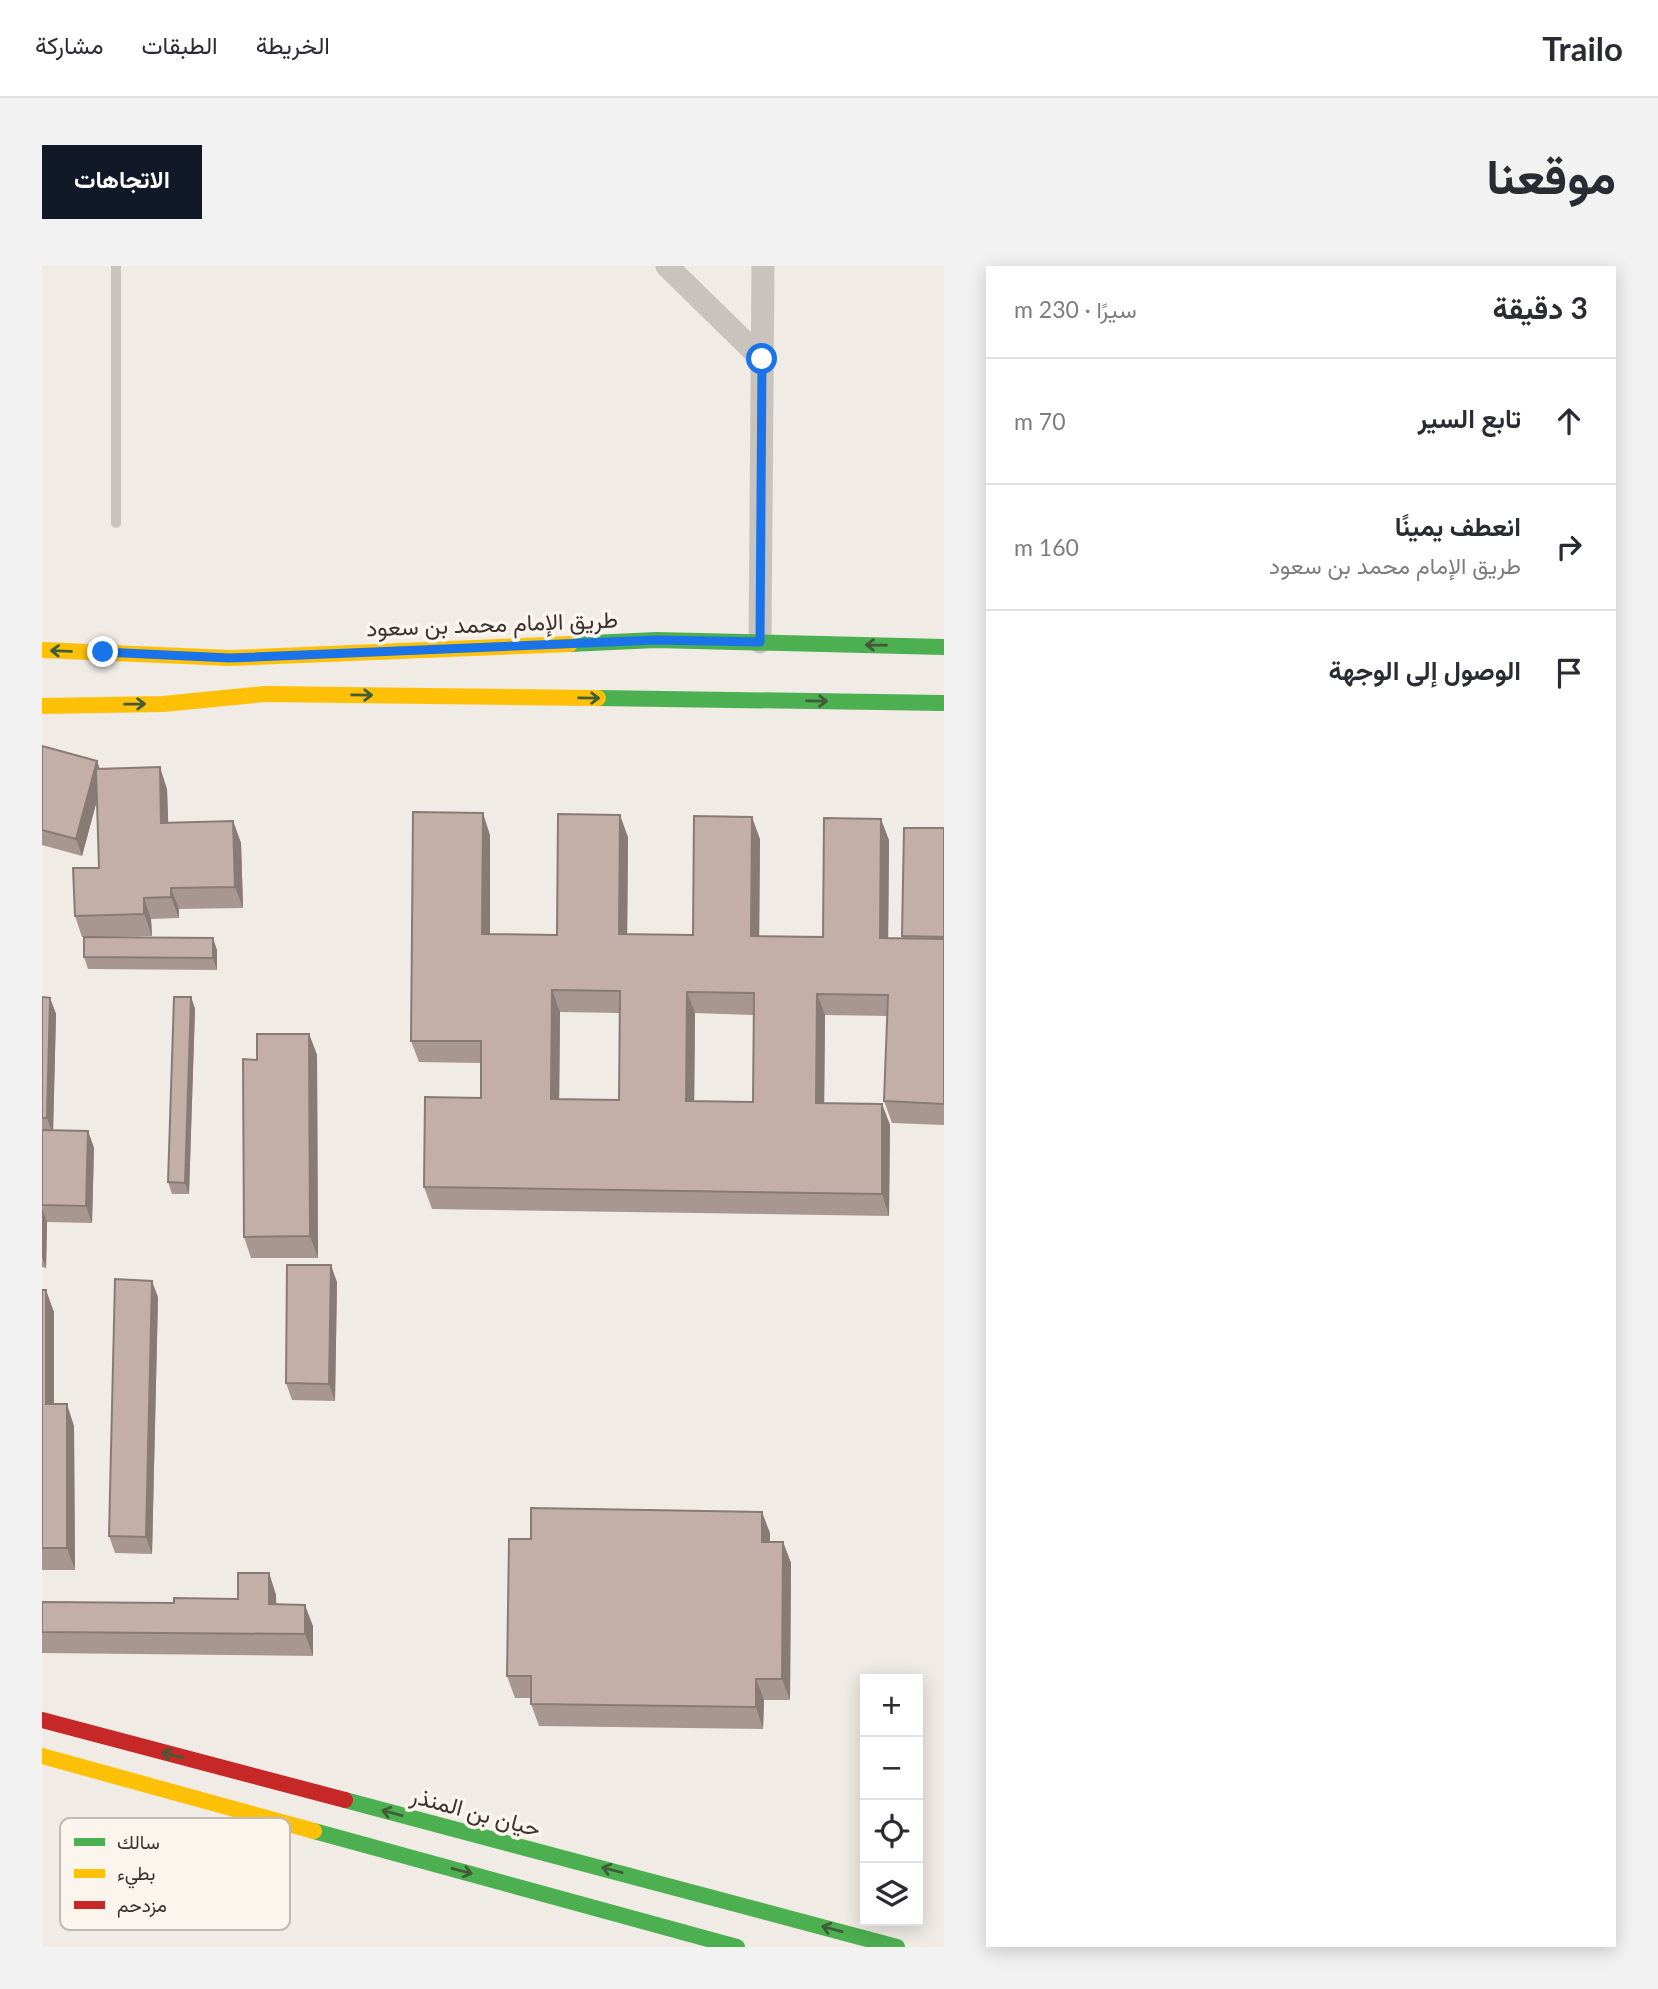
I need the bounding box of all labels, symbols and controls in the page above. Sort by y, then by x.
text: Trailo [1542,28,1623,68]
text: مشاركة [35,30,103,59]
text: الطبقات [141,30,218,59]
text: الخريطة [256,30,330,59]
button: الاتجاهات [42,145,202,219]
text: موقعنا [1486,146,1616,204]
text: 3 دقيقة [1493,289,1588,325]
text: سيرًا · 230 m [1014,295,1137,323]
route start [746,343,777,374]
text: تابع السير [1418,402,1521,434]
icon: ahead [1550,402,1588,440]
text: 70 m [1014,407,1066,435]
text: انعطف يمينًا [1395,510,1521,542]
icon: right [1550,528,1588,566]
text: 160 m [1014,533,1079,561]
text: طريق الإمام محمد بن سعود [1269,551,1521,579]
street label: طريق الإمام محمد بن سعود [366,605,618,643]
route end [87,636,118,667]
one-way arrow [865,639,888,652]
one-way arrow [50,644,73,657]
text: الوصول إلى الوجهة [1329,654,1521,686]
icon: arrive [1550,654,1588,692]
one-way arrow [350,689,373,702]
one-way arrow [577,692,600,705]
one-way arrow [805,695,828,708]
one-way arrow [123,698,146,711]
map controls [860,1674,923,1926]
button: + [860,1674,923,1737]
button: − [860,1737,923,1800]
one-way arrow [161,1748,184,1761]
street label: حيان بن المنذر [406,1780,544,1844]
button: locate [860,1800,923,1863]
one-way arrow [381,1805,403,1818]
legend [60,1818,290,1930]
text: سالك [117,1830,160,1853]
text: بطيء [117,1861,155,1889]
one-way arrow [601,1863,624,1876]
button: layers [860,1863,923,1926]
one-way arrow [451,1866,473,1879]
text: مزدحم [117,1893,167,1918]
one-way arrow [821,1922,843,1935]

